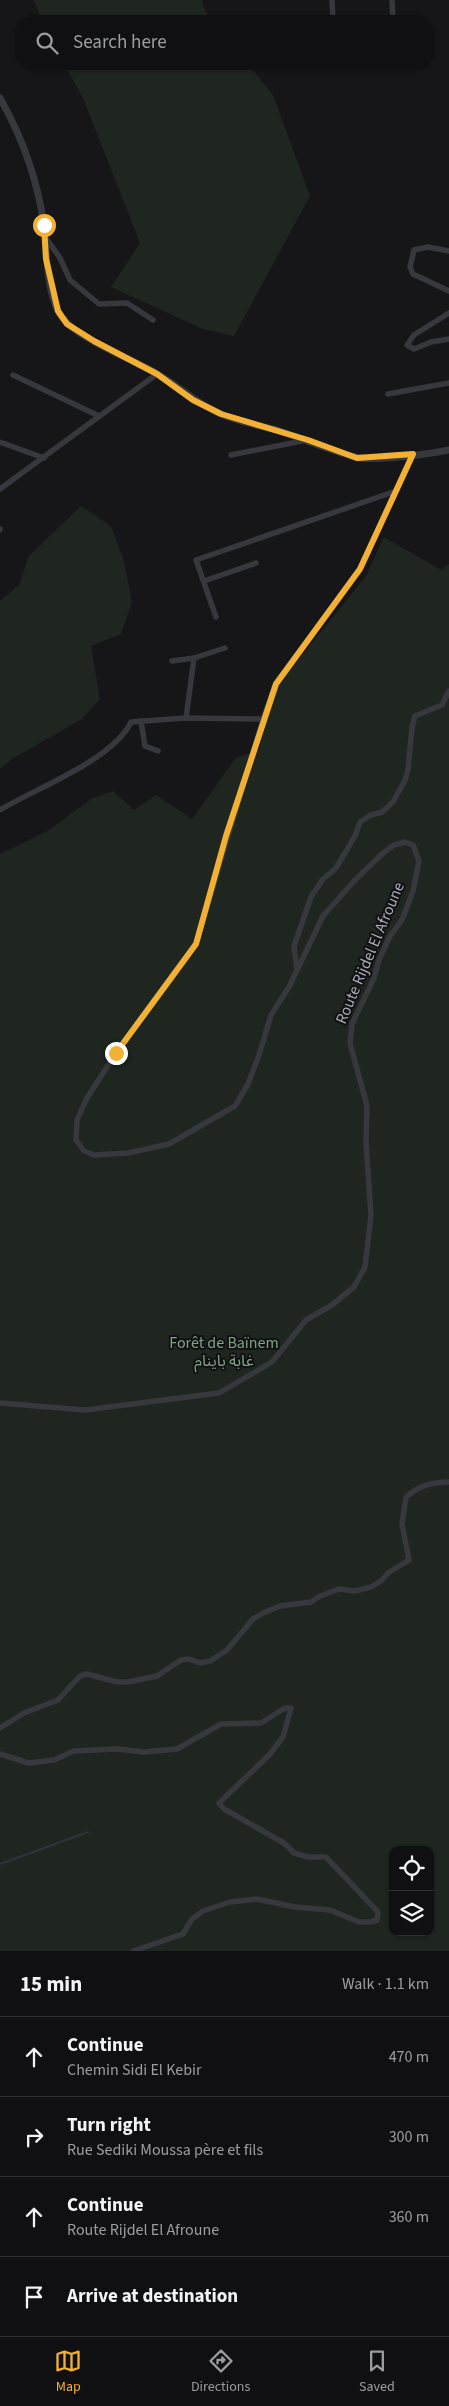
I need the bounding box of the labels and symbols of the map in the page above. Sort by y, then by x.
route start [33,214,56,237]
street label: Route Rijdel El Afroune [330,879,410,1027]
route end [105,1042,128,1065]
park label: Forêt de Baïnem غابة باينام [169,1332,279,1373]

